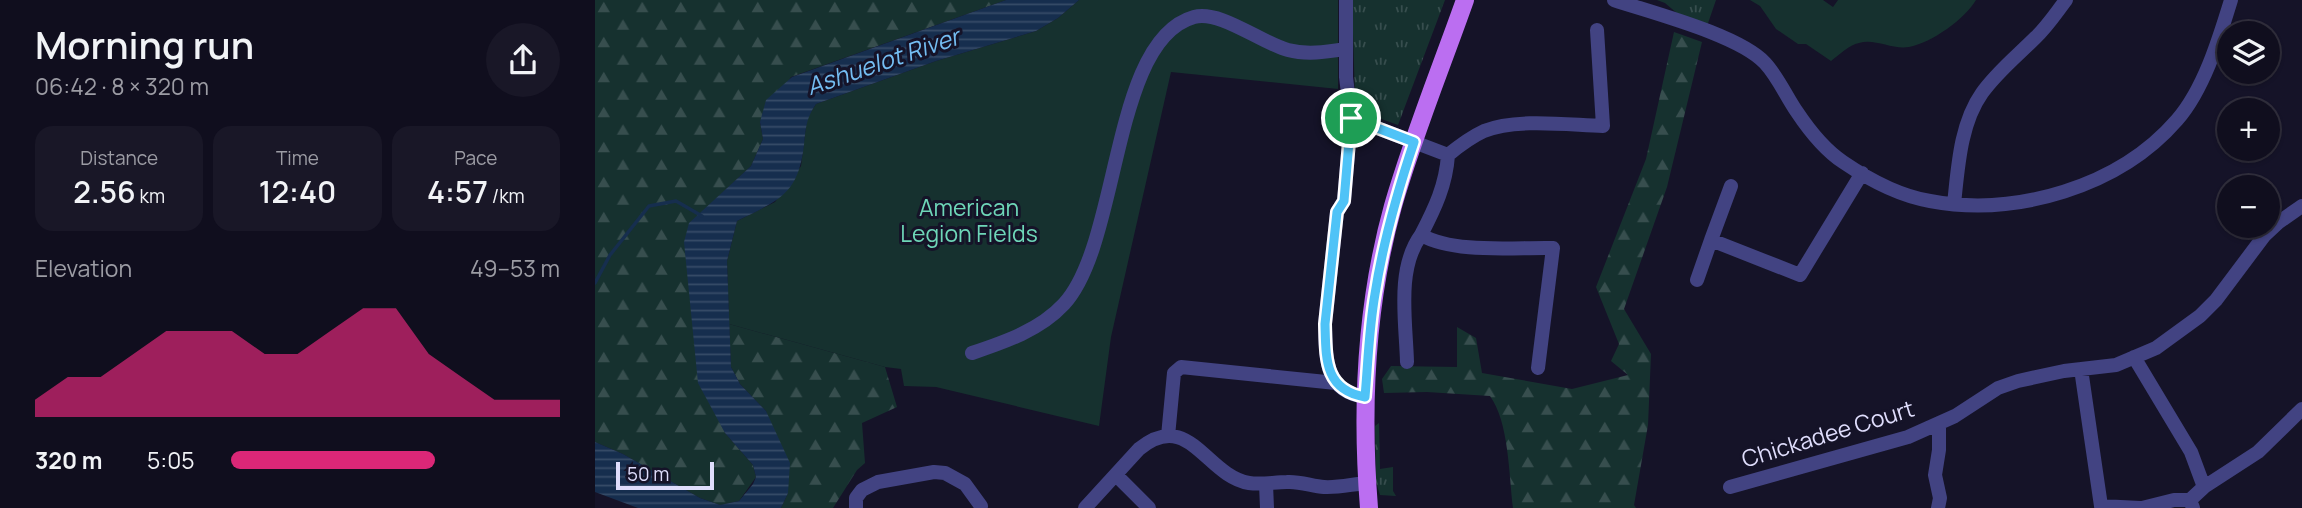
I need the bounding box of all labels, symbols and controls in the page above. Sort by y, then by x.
text: Morning run [35,18,254,70]
water label: Ashuelot River [802,18,967,102]
map controls [2217,21,2280,238]
button: layers [2217,21,2280,84]
button: share [486,23,560,97]
text: 06:42 · 8 × 320 m [35,70,209,102]
pin [1321,88,1381,148]
button: + [2217,98,2280,161]
icon: arrive [1332,99,1370,137]
text: Distance [80,145,158,171]
text: Time [276,145,319,171]
text: Pace [454,145,497,171]
text: 2.56 [73,171,136,212]
text: 12:40 [259,171,336,212]
text: 4:57 [427,171,488,212]
button: − [2217,175,2280,238]
text: km [136,183,165,209]
text: /km [488,183,525,209]
park label: American Legion Fields [900,191,1038,249]
text: Elevation [35,252,132,284]
text: 49–53 m [470,252,560,284]
street label: Chickadee Court [1738,392,1918,474]
text: 320 m [35,444,102,476]
text: 5:05 [147,444,194,476]
scale bar [616,459,714,491]
text: 50 m [627,461,669,487]

